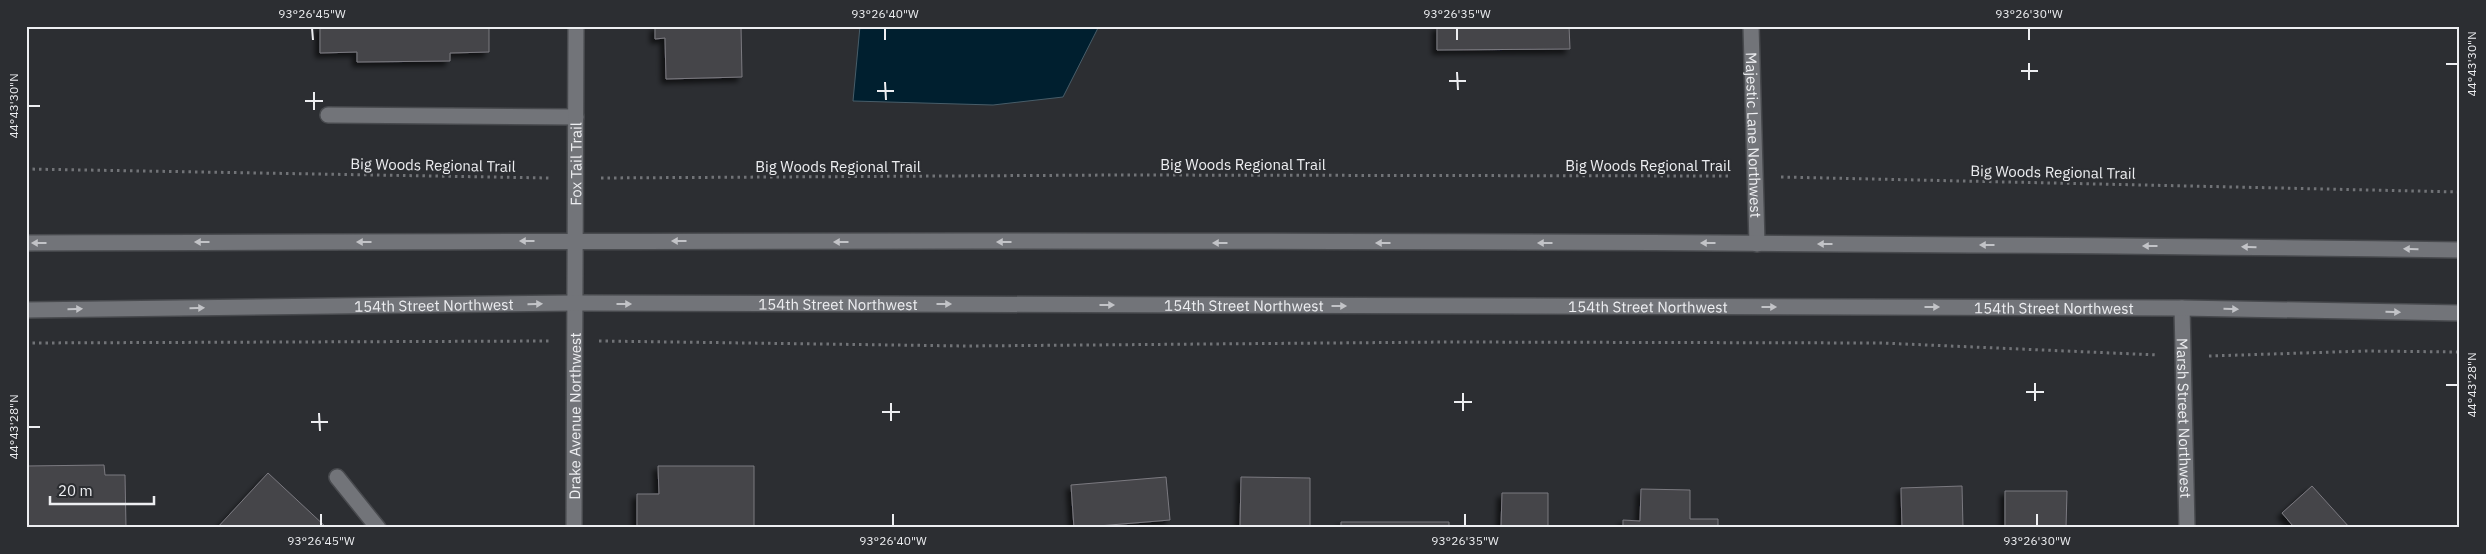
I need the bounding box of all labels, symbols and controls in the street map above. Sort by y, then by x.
text: 93°26'45"W [278,6,346,21]
text: 93°26'40"W [851,6,919,21]
text: 93°26'35"W [1423,6,1491,21]
text: 93°26'30"W [1995,6,2063,21]
text: 44°43'30"N [2464,31,2479,97]
street label: Majestic Lane Northwest [1742,52,1766,218]
text: 44°43'30"N [6,73,21,139]
street label: Fox Tail Trail [566,122,585,206]
street label: Big Woods Regional Trail [350,154,516,176]
street label: Big Woods Regional Trail [1160,155,1326,174]
street label: Big Woods Regional Trail [1565,156,1731,175]
street label: Big Woods Regional Trail [755,157,921,176]
street label: Big Woods Regional Trail [1970,161,2136,183]
one-way arrow [518,237,534,245]
one-way arrow [670,237,686,245]
one-way arrow [193,238,209,246]
one-way arrow [356,238,372,246]
one-way arrow [833,238,849,246]
one-way arrow [995,238,1011,246]
one-way arrow [31,239,47,247]
one-way arrow [1212,239,1228,247]
one-way arrow [1375,239,1391,247]
one-way arrow [1537,239,1553,247]
one-way arrow [1700,239,1716,247]
one-way arrow [1817,240,1833,248]
one-way arrow [1979,241,1995,249]
one-way arrow [2142,242,2158,250]
one-way arrow [2240,243,2256,251]
one-way arrow [2403,245,2419,253]
street label: 154th Street Northwest [354,294,514,315]
street label: 154th Street Northwest [758,294,918,314]
street label: 154th Street Northwest [1164,295,1324,315]
street label: 154th Street Northwest [1568,297,1728,316]
street label: 154th Street Northwest [1974,298,2134,317]
one-way arrow [527,300,543,308]
one-way arrow [616,300,632,308]
one-way arrow [936,300,952,308]
one-way arrow [1099,301,1115,309]
one-way arrow [1331,302,1347,310]
one-way arrow [1761,303,1777,311]
one-way arrow [1924,303,1940,311]
one-way arrow [190,304,206,312]
one-way arrow [67,305,83,313]
one-way arrow [2223,305,2239,313]
one-way arrow [2385,308,2401,316]
street label: Drake Avenue Northwest [565,332,584,500]
street label: Marsh Street Northwest [2173,338,2196,498]
text: 44°43'28"N [2464,352,2479,418]
text: 44°43'28"N [6,394,21,460]
scale bar [50,474,154,506]
text: 20 m [58,481,93,500]
text: 93°26'45"W [287,533,355,548]
text: 93°26'40"W [859,533,927,548]
text: 93°26'35"W [1431,533,1499,548]
text: 93°26'30"W [2003,533,2071,548]

